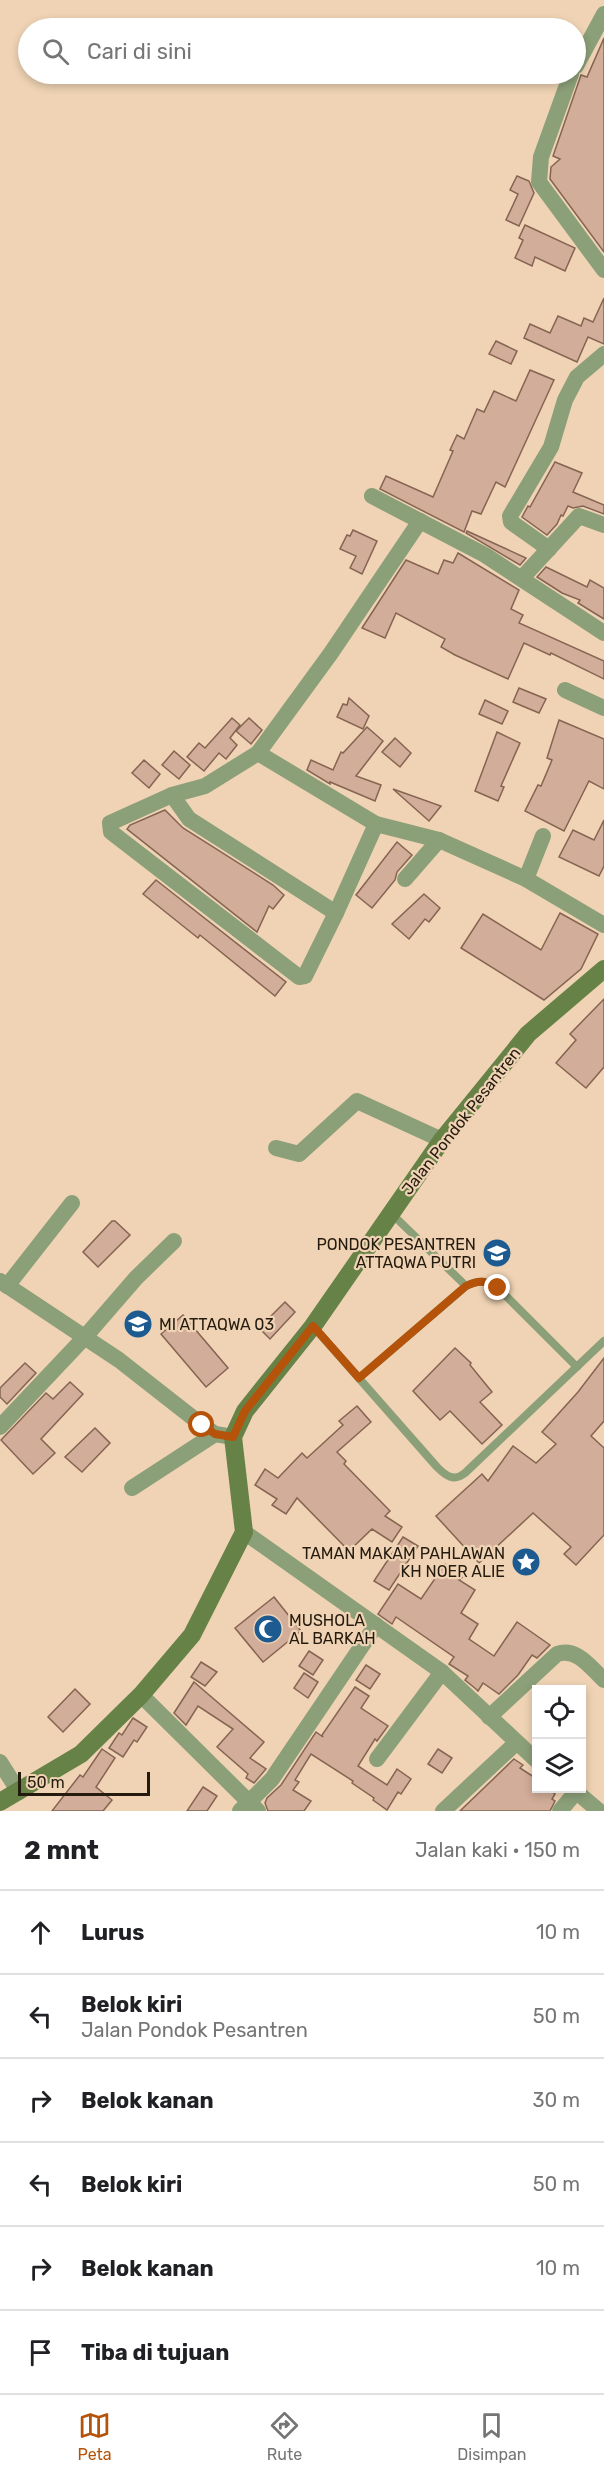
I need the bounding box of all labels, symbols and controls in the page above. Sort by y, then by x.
search box [18,18,586,84]
icon: search [39,35,72,68]
text: Cari di sini [87,38,192,65]
street label: Jalan Pondok Pesantren [398,1044,524,1198]
place label: PONDOK PESANTREN ATTAQWA PUTRI [316,1235,476,1272]
school or university icon: PONDOK PESANTREN ATTAQWA PUTRI [481,1237,513,1269]
route end [484,1274,510,1300]
school or university icon: MI ATTAQWA 03 [122,1308,154,1340]
place label: MI ATTAQWA 03 [159,1315,274,1334]
route start [188,1411,214,1437]
place label: TAMAN MAKAM PAHLAWAN KH NOER ALIE [302,1544,505,1581]
place icon: TAMAN MAKAM PAHLAWAN KH NOER ALIE [510,1546,542,1578]
place label: MUSHOLA AL BARKAH [289,1611,376,1648]
mosque icon: MUSHOLA AL BARKAH [252,1613,284,1645]
map controls [532,1685,586,1793]
button: locate [532,1685,586,1739]
button: layers [532,1739,586,1793]
scale bar [18,1769,150,1796]
text: 50 m [27,1773,65,1792]
text: 2 mnt [24,1835,99,1866]
text: Jalan kaki · 150 m [415,1838,580,1862]
icon: ahead [24,1916,57,1949]
text: Lurus [81,1919,144,1946]
text: 10 m [536,1920,580,1944]
text: Belok kiri [81,1991,182,2018]
icon: left [24,2000,57,2033]
text: 50 m [533,2004,580,2028]
text: Jalan Pondok Pesantren [81,2018,308,2042]
icon: right [24,2084,57,2117]
text: Belok kanan [81,2087,214,2114]
text: 30 m [533,2088,580,2112]
icon: left [24,2168,57,2201]
text: Belok kiri [81,2171,182,2198]
text: 50 m [533,2172,580,2196]
icon: right [24,2252,57,2285]
text: Belok kanan [81,2255,214,2282]
text: 10 m [536,2256,580,2280]
icon: arrive [24,2336,57,2369]
text: Tiba di tujuan [81,2339,229,2366]
tab: Peta [78,2409,112,2464]
tab: Rute [267,2409,302,2464]
tab: Disimpan [457,2409,526,2464]

